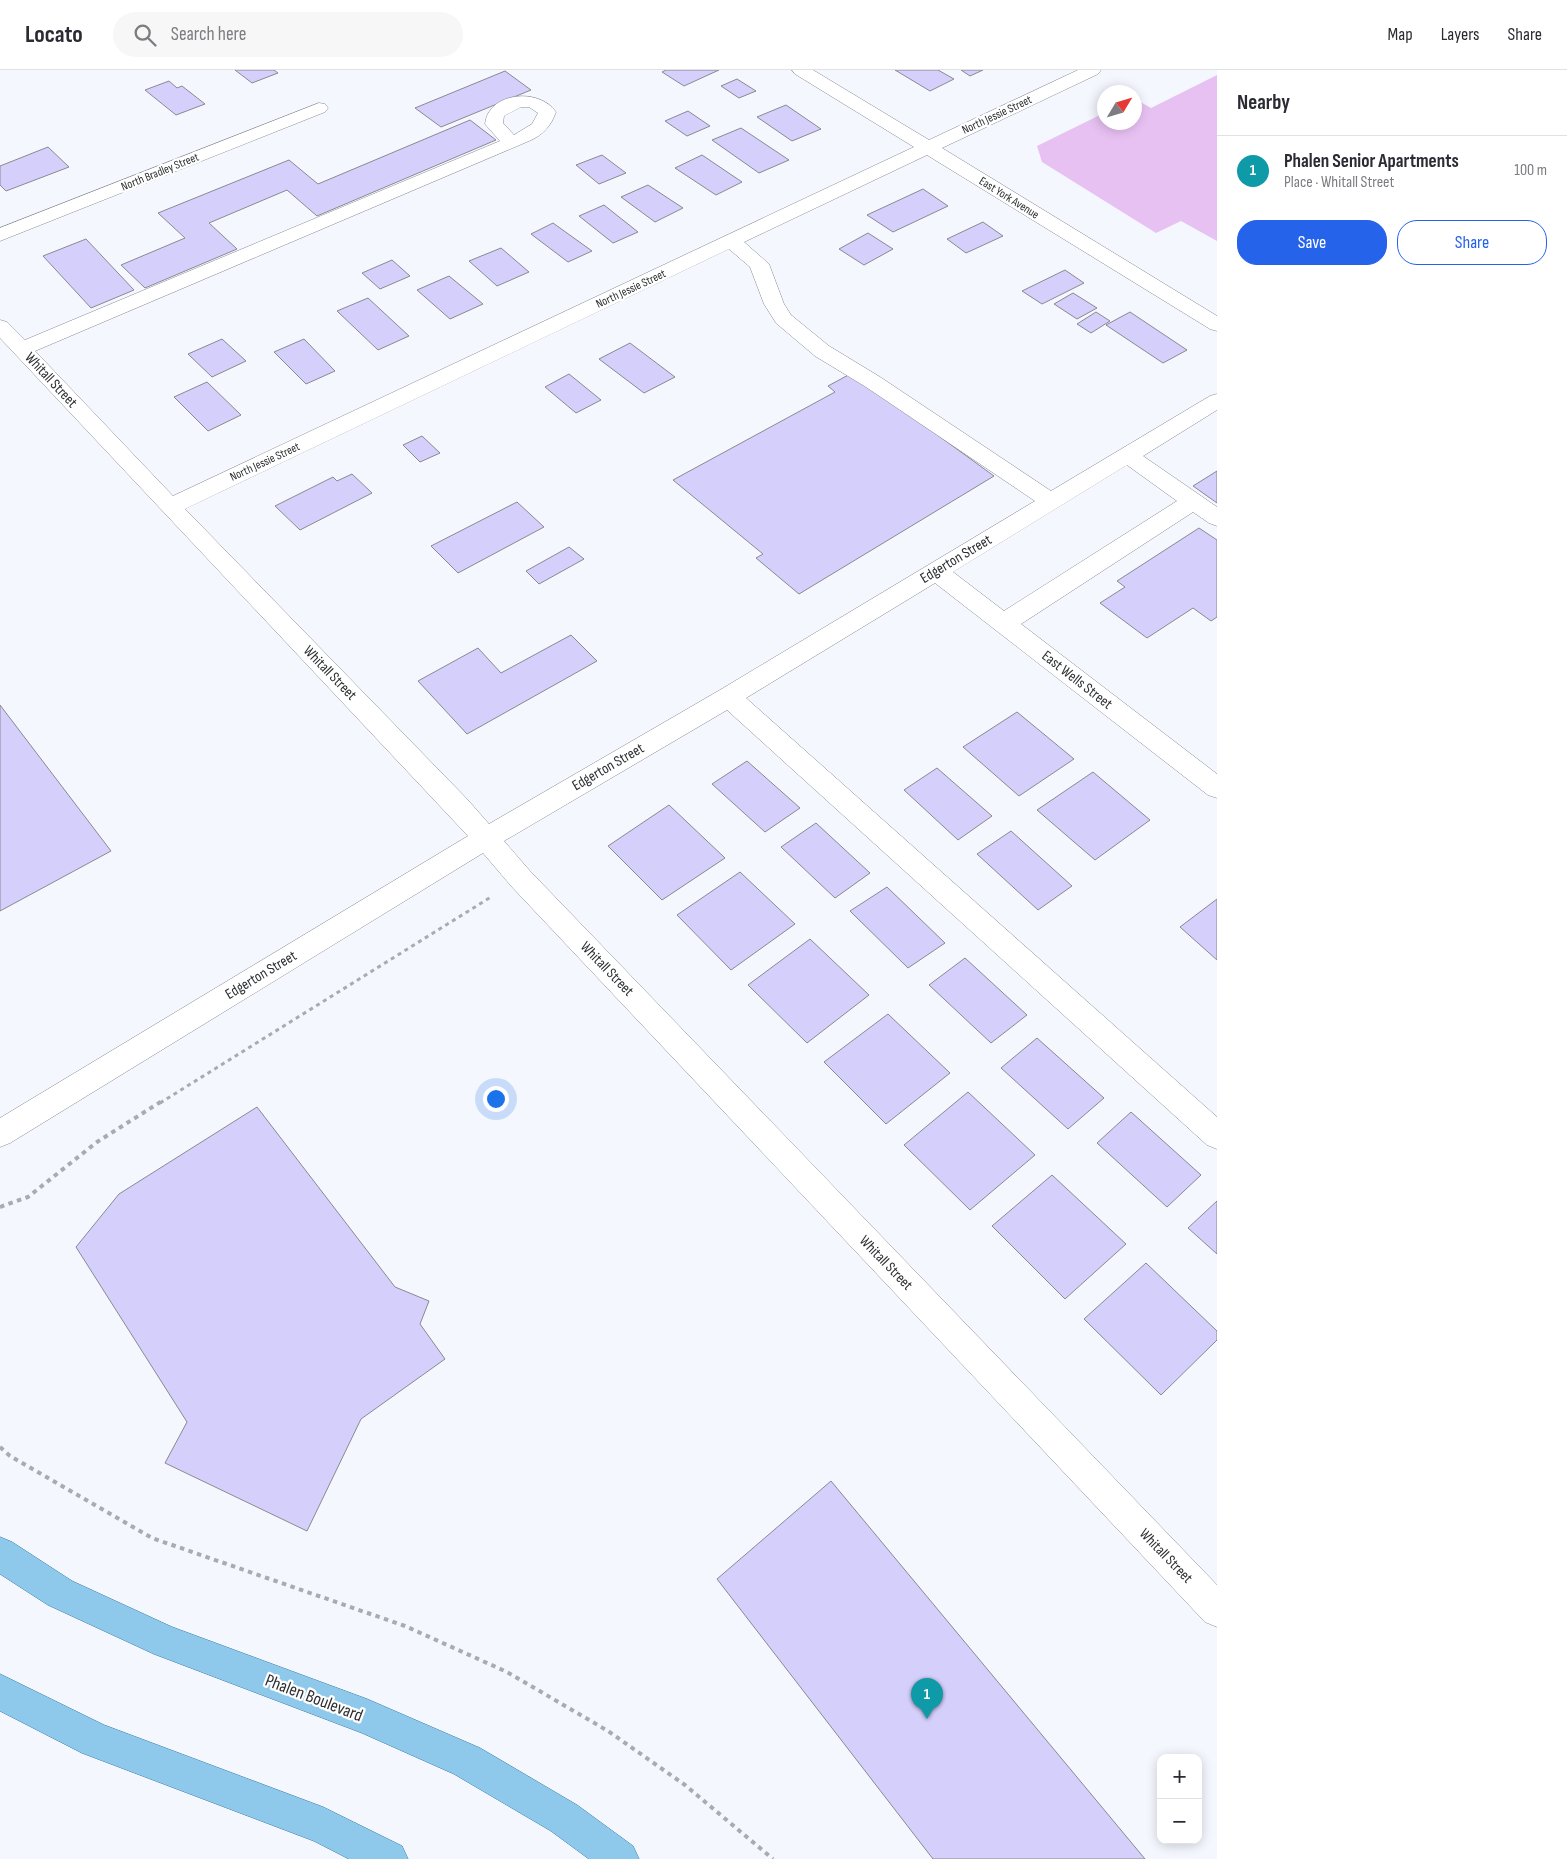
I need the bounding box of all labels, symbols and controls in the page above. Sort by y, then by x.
search box [113,12,463,57]
text: Locato [25,20,83,49]
icon: search [131,21,159,49]
text: Search here [171,23,246,46]
text: Map [1388,24,1413,45]
text: Layers [1441,24,1480,45]
text: Share [1508,24,1542,45]
north arrow [1097,85,1142,130]
text: Nearby [1237,90,1290,115]
street label: North Jessie Street [960,92,1035,138]
street label: North Bradley Street [119,149,201,194]
text: Phalen Senior Apartments [1284,150,1459,173]
text: 1 [1250,161,1256,180]
text: 100 m [1514,161,1547,180]
text: Place · Whitall Street [1284,173,1394,192]
street label: East York Avenue [976,174,1042,222]
button: Save [1237,220,1387,265]
button: Share [1397,220,1547,265]
street label: North Jessie Street [594,266,669,312]
street label: Whitall Street [21,348,82,412]
street label: North Jessie Street [228,439,303,485]
street label: Edgerton Street [917,530,996,588]
street label: Whitall Street [299,642,361,705]
street label: East Wells Street [1038,646,1117,714]
street label: Edgerton Street [569,739,648,795]
street label: Whitall Street [576,938,638,1001]
street label: Edgerton Street [222,946,301,1004]
your location [483,1086,509,1112]
street label: Whitall Street [855,1232,917,1295]
street label: Whitall Street [1135,1525,1197,1588]
street label: Phalen Boulevard [262,1670,366,1726]
pin: 1 [911,1678,943,1719]
map controls [1157,1754,1202,1844]
button: + [1157,1754,1202,1799]
button: − [1157,1799,1202,1844]

